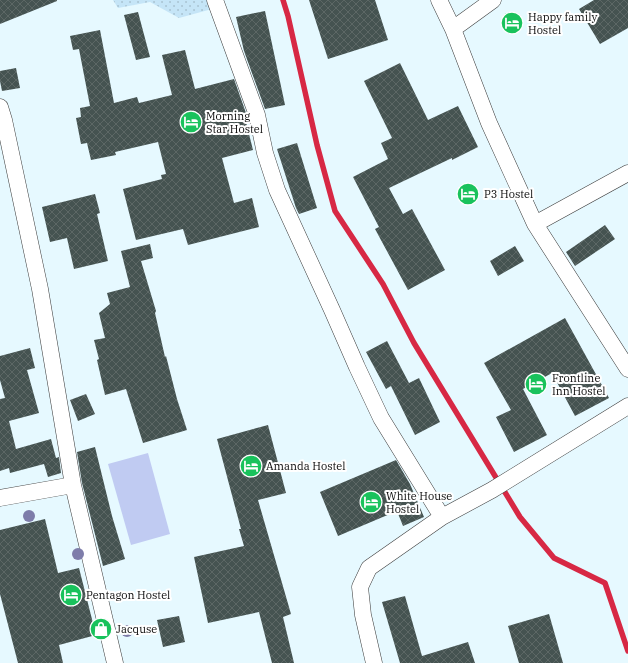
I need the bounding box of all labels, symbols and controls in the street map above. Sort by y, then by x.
hotel icon: Happy family Hostel [499,10,525,36]
place label: Happy family Hostel [528,10,598,37]
hotel icon: Morning Star Hostel [178,109,204,135]
place label: Morning Star Hostel [206,109,263,136]
hotel icon: P3 Hostel [455,181,481,207]
place label: P3 Hostel [484,187,533,201]
hotel icon: Frontline Inn Hostel [523,371,549,397]
place label: Frontline Inn Hostel [552,371,606,398]
hotel icon: Amanda Hostel [238,453,264,479]
place label: Amanda Hostel [266,459,346,473]
hotel icon: White House Hostel [358,489,384,515]
place label: White House Hostel [386,489,452,516]
hotel icon: Pentagon Hostel [58,582,84,608]
place label: Pentagon Hostel [86,588,170,602]
shop icon: Jacquse [88,616,114,642]
place label: Jacquse [116,622,157,636]

